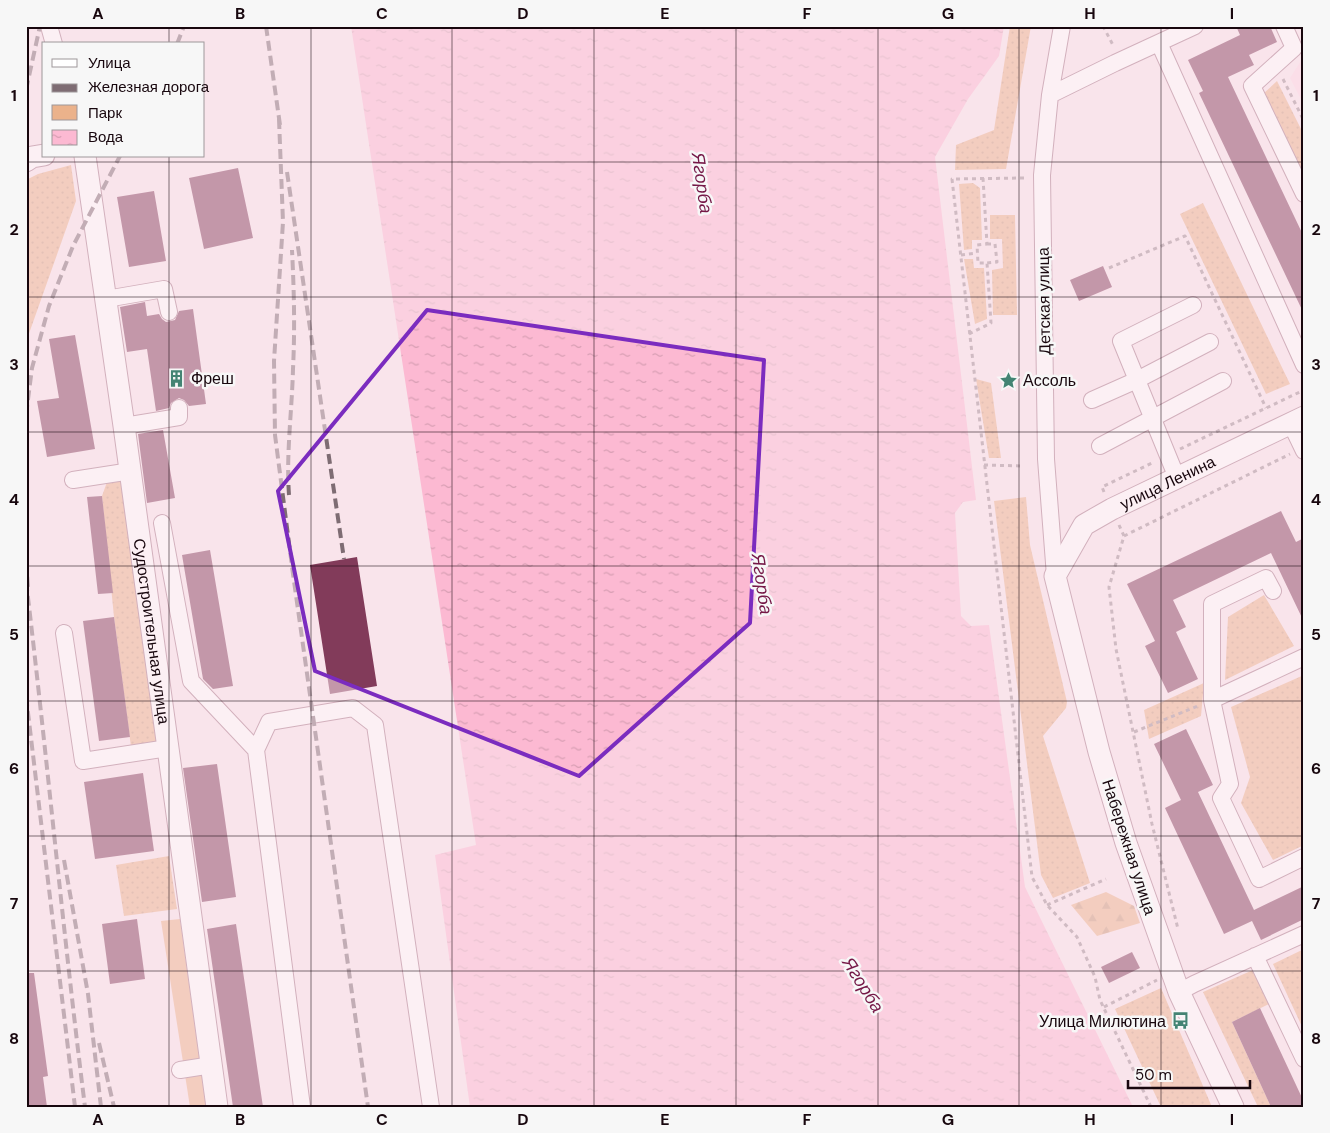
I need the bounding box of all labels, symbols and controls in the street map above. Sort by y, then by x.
text: A [92,3,104,24]
text: B [235,3,245,24]
text: C [376,3,388,24]
text: D [517,3,529,24]
text: E [660,3,670,24]
text: F [803,3,812,24]
text: G [942,3,954,24]
text: H [1084,3,1096,24]
text: I [1230,3,1234,24]
legend [42,42,205,158]
text: Улица [88,53,131,73]
text: Железная дорога [88,77,210,97]
text: 1 [11,85,17,106]
text: 1 [1313,85,1319,106]
text: Парк [88,103,122,123]
text: Вода [88,127,124,147]
water label: Ягорба [686,150,718,215]
text: 2 [9,219,19,240]
text: 2 [1311,219,1321,240]
street label: Детская улица [1033,247,1055,355]
text: 3 [9,354,19,375]
text: 3 [1311,354,1321,375]
building icon: Фреш [167,368,187,388]
place label: Фреш [191,368,234,389]
place icon: Ассоль [999,370,1019,390]
place label: Ассоль [1023,370,1076,391]
street label: улица Ленина [1116,451,1219,514]
text: 4 [9,489,19,510]
text: 4 [1311,489,1321,510]
street label: Судостроительная улица [129,537,175,726]
water label: Ягорба [746,551,778,616]
text: 5 [9,624,19,645]
text: 5 [1311,624,1321,645]
text: 6 [9,758,19,779]
text: 6 [1311,758,1321,779]
street label: Набережная улица [1097,777,1161,918]
text: 7 [10,893,19,914]
text: 7 [1312,893,1321,914]
water label: Ягорба [836,952,889,1017]
place label: Улица Милютина [1039,1011,1166,1032]
bus stop icon: Улица Милютина [1170,1011,1190,1031]
text: 8 [9,1028,19,1049]
text: 8 [1311,1028,1321,1049]
scale bar [1128,1058,1250,1090]
text: 50 m [1135,1065,1172,1085]
text: A [92,1109,104,1130]
text: B [235,1109,245,1130]
text: C [376,1109,388,1130]
text: D [517,1109,529,1130]
text: E [660,1109,670,1130]
text: F [803,1109,812,1130]
text: G [942,1109,954,1130]
text: H [1084,1109,1096,1130]
text: I [1230,1109,1234,1130]

